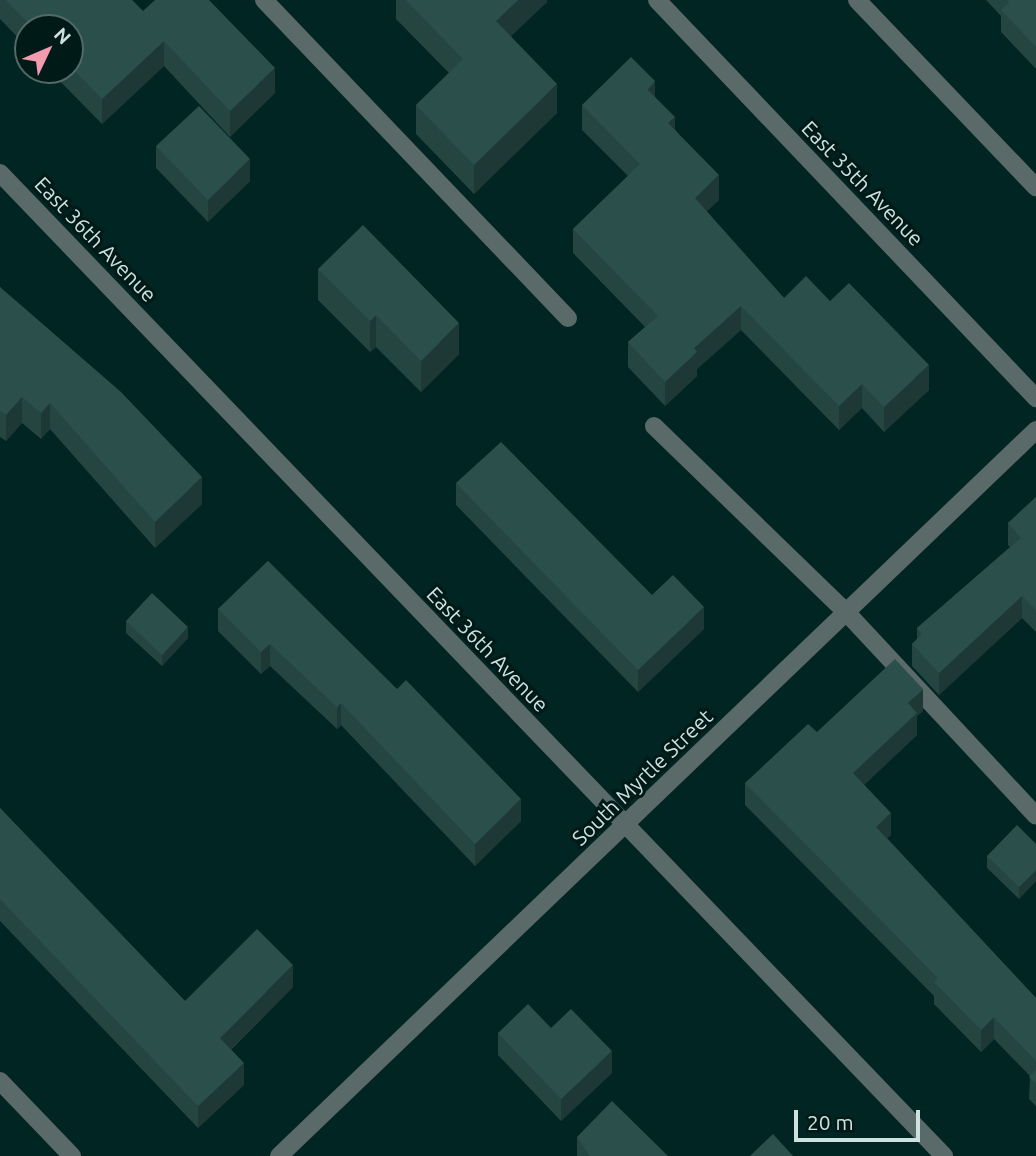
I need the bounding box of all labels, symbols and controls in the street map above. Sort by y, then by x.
north arrow [14,14,84,84]
text: N [50,23,76,49]
street label: East 35th Avenue [797,115,929,251]
street label: East 36th Avenue [30,171,162,307]
street label: East 36th Avenue [422,581,554,717]
street label: South Myrtle Street [567,704,717,850]
scale bar [798,1096,924,1140]
text: 20 m [807,1110,854,1134]

